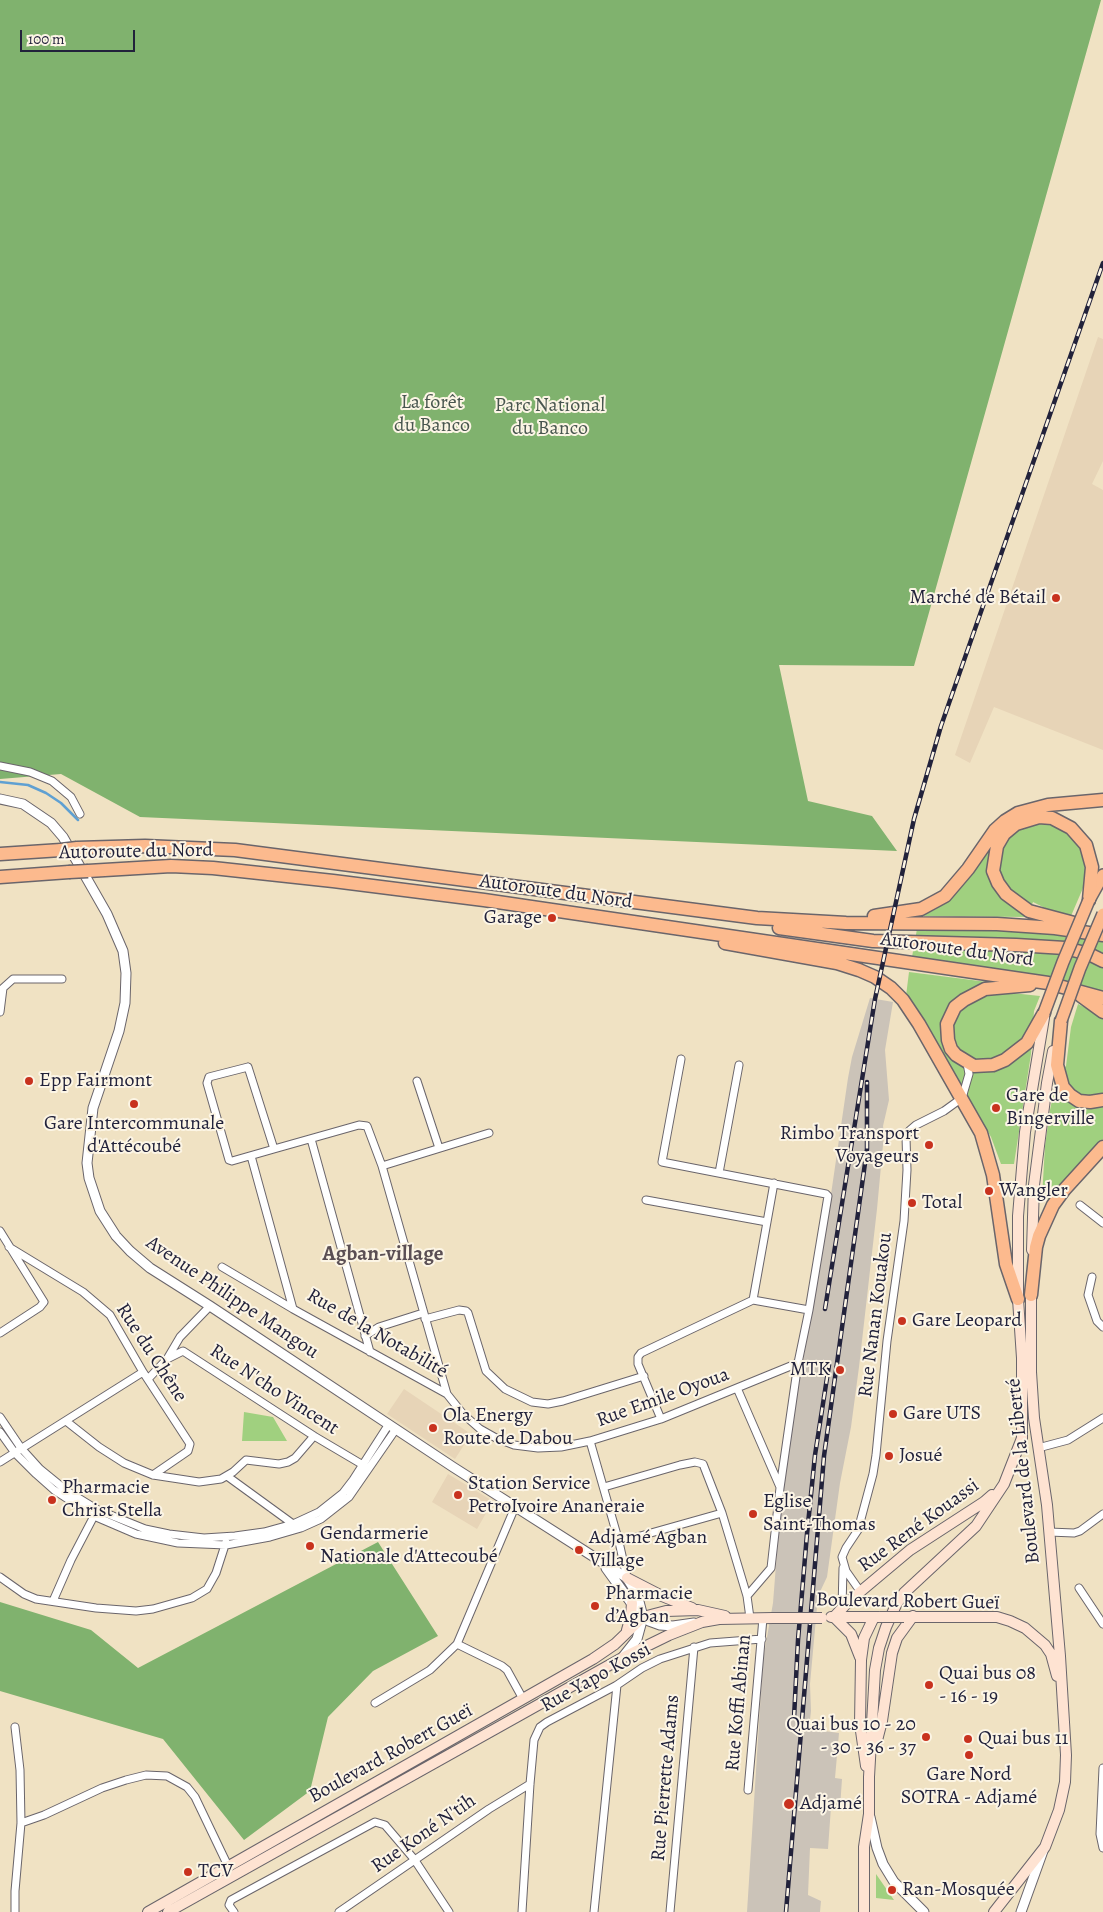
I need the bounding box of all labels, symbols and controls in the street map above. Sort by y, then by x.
scale bar [22,20,138,52]
text: 100 m [28,29,65,49]
park label: La forêt du Banco [394,391,470,438]
park label: Parc National du Banco [495,394,605,441]
place label: Marché de Bétail [910,586,1046,610]
marker: Marché de Bétail [1050,592,1062,604]
street label: Autoroute du Nord [59,839,213,865]
street label: Autoroute du Nord [478,869,634,915]
place label: Garage [484,906,542,930]
marker: Garage [546,912,558,924]
street label: Autoroute du Nord [879,927,1035,973]
place label: Epp Fairmont [39,1069,152,1093]
marker: Epp Fairmont [23,1075,35,1087]
place label: Gare de Bingerville [1006,1084,1095,1131]
marker: Gare Intercommunale d'Attécoubé [128,1098,140,1110]
marker: Gare de Bingerville [990,1102,1002,1114]
place label: Gare Intercommunale d'Attécoubé [44,1112,224,1159]
place label: Rimbo Transport Voyageurs [780,1122,919,1169]
marker: Rimbo Transport Voyageurs [923,1139,935,1151]
place label: Wangler [999,1179,1068,1203]
marker: Wangler [983,1185,995,1197]
place label: Total [922,1191,962,1215]
marker: Total [906,1197,918,1209]
street label: Avenue Philippe Mangou [141,1231,323,1365]
street label: Rue Nanan Kouakou [854,1231,898,1399]
district label: Agban-village [323,1242,443,1268]
street label: Rue de la Notabilité [302,1284,452,1384]
street label: Rue du Chêne [110,1299,192,1407]
place label: Gare Leopard [912,1309,1022,1333]
marker: Gare Leopard [896,1315,908,1327]
street label: Rue N'cho Vincent [205,1339,343,1441]
place label: MTK [790,1358,830,1382]
street label: Rue Emile Oyoua [593,1363,733,1433]
marker: MTK [834,1364,846,1376]
street label: Boulevard de la Liberté [1002,1377,1046,1565]
place label: Gare UTS [903,1402,981,1426]
place label: Ola Energy Route de Dabou [443,1404,573,1451]
marker: Gare UTS [887,1408,899,1420]
marker: Ola Energy Route de Dabou [427,1422,439,1434]
place label: Josué [899,1444,943,1468]
marker: Josué [883,1450,895,1462]
place label: Station Service PetroIvoire Ananeraie [468,1472,645,1519]
street label: Rue René Kouassi [854,1474,984,1578]
place label: Pharmacie Christ Stella [62,1476,162,1523]
marker: Station Service PetroIvoire Ananeraie [452,1489,464,1501]
place label: Eglise Saint-Thomas [763,1490,876,1537]
marker: Pharmacie Christ Stella [46,1494,58,1506]
marker: Eglise Saint-Thomas [747,1508,759,1520]
place label: Gendarmerie Nationale d'Attecoubé [320,1522,498,1569]
place label: Adjamé Agban Village [589,1526,707,1573]
marker: Gendarmerie Nationale d'Attecoubé [304,1540,316,1552]
marker: Adjamé Agban Village [573,1544,585,1556]
place label: Pharmacie d’Agban [605,1582,693,1629]
street label: Boulevard Robert Gueï [816,1588,1000,1616]
marker: Pharmacie d’Agban [589,1600,601,1612]
street label: Rue Koffi Abinan [721,1634,757,1772]
street label: Rue Yapo Kossi [537,1638,655,1718]
place label: Quai bus 08 - 16 - 19 [939,1662,1036,1709]
marker: Quai bus 08 - 16 - 19 [923,1679,935,1691]
street label: Rue Pierrette Adams [647,1694,685,1862]
street label: Boulevard Robert Gueï [305,1699,477,1809]
place label: Quai bus 10 - 20 - 30 - 36 - 37 [786,1713,916,1760]
place label: Quai bus 11 [978,1727,1068,1751]
marker: Quai bus 10 - 20 - 30 - 36 - 37 [920,1731,932,1743]
marker: Quai bus 11 [962,1733,974,1745]
marker: Gare Nord SOTRA - Adjamé [963,1749,975,1761]
place label: Gare Nord SOTRA - Adjamé [901,1763,1037,1810]
street label: Rue Koné N'tih [367,1789,481,1879]
place label: Adjamé [800,1792,862,1816]
marker: Adjamé [782,1797,796,1811]
place label: TCV [198,1860,233,1884]
marker: TCV [182,1866,194,1878]
place label: Ran-Mosquée [902,1878,1015,1902]
marker: Ran-Mosquée [886,1884,898,1896]

